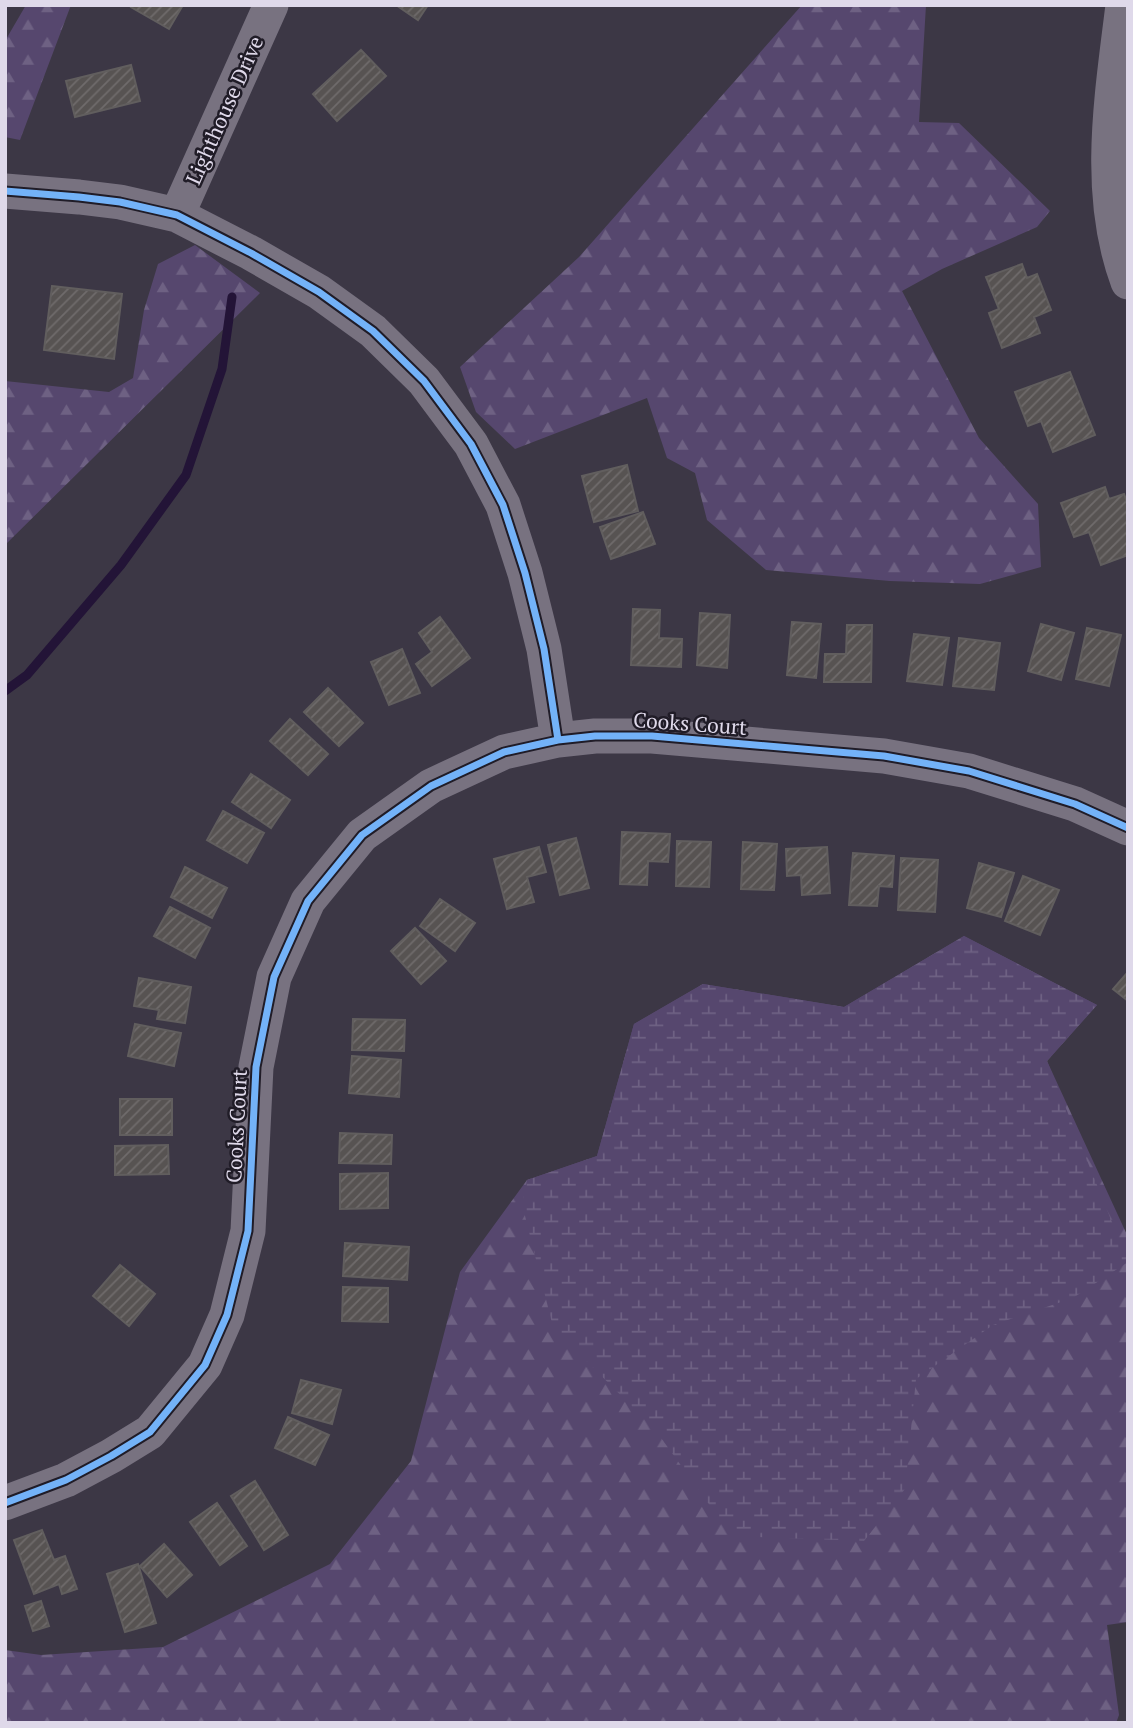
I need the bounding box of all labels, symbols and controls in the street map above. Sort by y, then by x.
street label: Lighthouse Drive [179,31,269,189]
street label: Cooks Court [632,705,748,741]
street label: Cooks Court [219,1068,253,1184]

